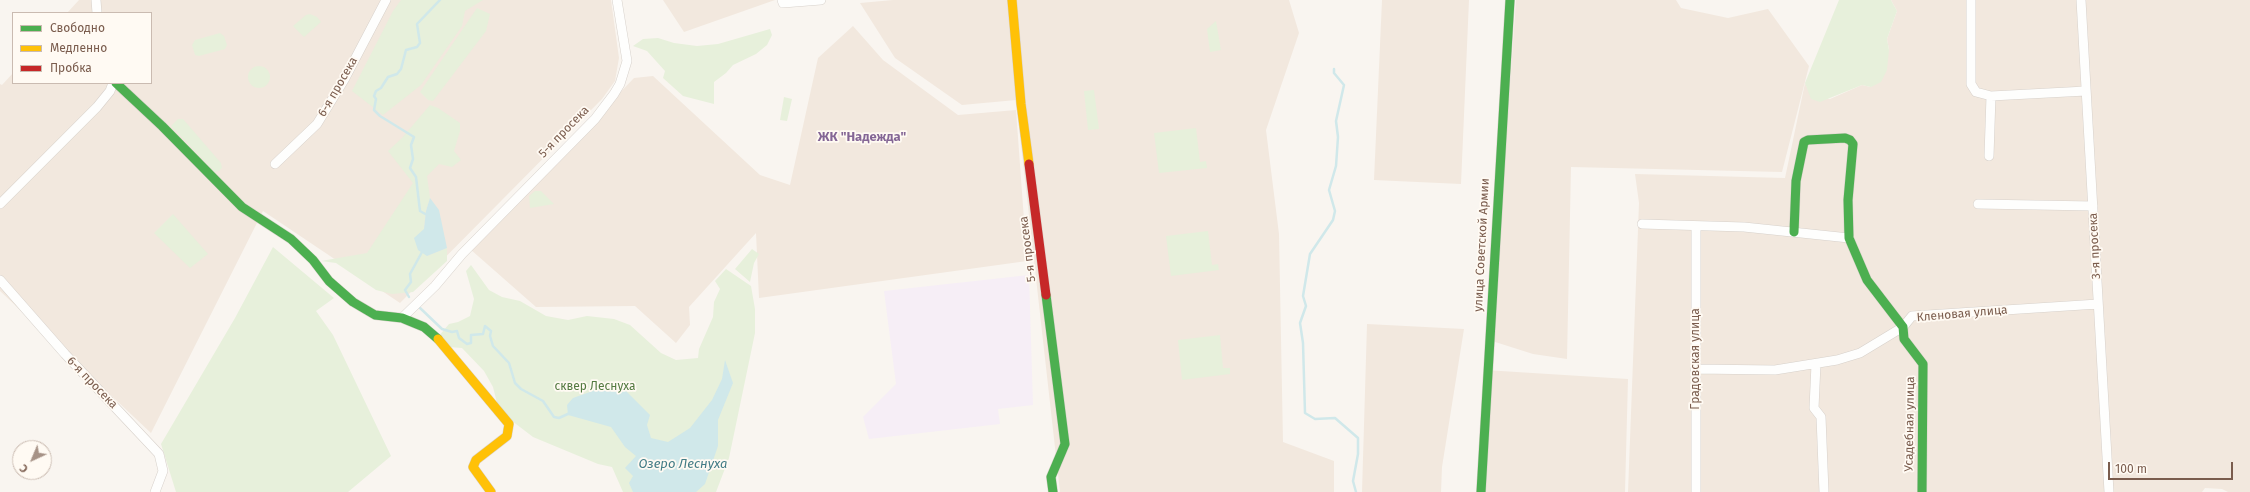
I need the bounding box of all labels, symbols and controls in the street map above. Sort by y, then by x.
legend [12,12,152,84]
text: Свободно [50,21,105,35]
text: Медленно [50,41,107,55]
street label: 6-я просека [315,55,361,119]
text: Пробка [50,61,92,75]
street label: 5-я просека [536,103,592,161]
district label: ЖК "Надежда" [818,129,906,145]
street label: улица Советской Армии [1471,178,1493,312]
street label: 3-я просека [2086,213,2104,279]
street label: 5-я просека [1017,215,1039,283]
street label: Кленовая улица [1916,303,2008,325]
street label: Градовская улица [1689,308,1703,410]
street label: 6-я просека [64,354,120,412]
street label: Усадебная улица [1902,376,1918,472]
park label: сквер Леснуха [555,380,635,394]
north arrow [12,440,52,480]
scale bar [2110,454,2235,480]
water label: Озеро Леснуха [639,456,727,472]
text: С [17,461,31,475]
text: 100 m [2115,462,2147,476]

